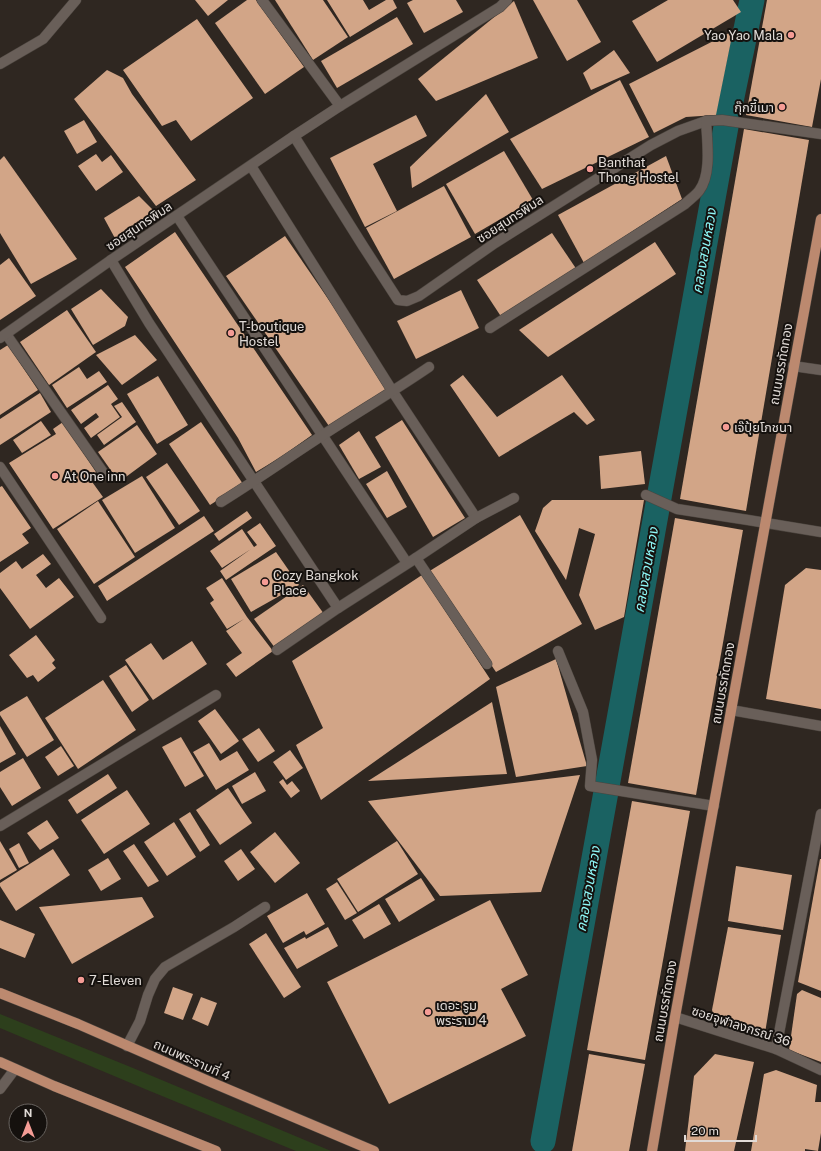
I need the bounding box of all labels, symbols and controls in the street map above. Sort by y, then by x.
place label: Yao Yao Mala [704,28,783,43]
marker: Yao Yao Mala [786,30,796,40]
place label: กุ๊กขี้เมา [734,98,774,115]
marker: กุ๊กขี้เมา [777,102,787,112]
place label: Banthat Thong Hostel [598,155,679,185]
marker: Banthat Thong Hostel [585,164,595,174]
street label: ซอยสุนทรพิมล [474,192,546,246]
street label: ซอยสุนทรพิมล [103,198,175,254]
water label: คลองสวนหลวง [689,206,720,295]
place label: T-boutique Hostel [239,319,304,349]
street label: ถนนบรรทัดทอง [766,322,796,406]
marker: T-boutique Hostel [226,328,236,338]
place label: เจ๊ปุ้ยโภชนา [734,420,792,435]
marker: เจ๊ปุ้ยโภชนา [721,422,731,432]
place label: At One inn [63,469,125,484]
marker: At One inn [50,471,60,481]
water label: คลองสวนหลวง [631,525,662,614]
place label: Cozy Bangkok Place [273,568,359,598]
marker: Cozy Bangkok Place [260,577,270,587]
street label: ถนนบรรทัดทอง [708,641,738,725]
water label: คลองสวนหลวง [573,844,604,933]
street label: ถนนบรรทัดทอง [650,959,680,1043]
place label: 7-Eleven [89,973,142,988]
marker: 7-Eleven [76,975,86,985]
place label: เดอะ รูม พระราม 4 [436,998,487,1028]
street label: ซอยจุฬาลงกรณ์ 36 [690,1003,792,1049]
marker: เดอะ รูม พระราม 4 [423,1007,433,1017]
street label: ถนนพระรามที่ 4 [151,1035,233,1084]
north arrow [8,1103,48,1143]
text: N [24,1107,32,1119]
scale bar [685,1117,756,1143]
text: 20 m [691,1124,719,1138]

